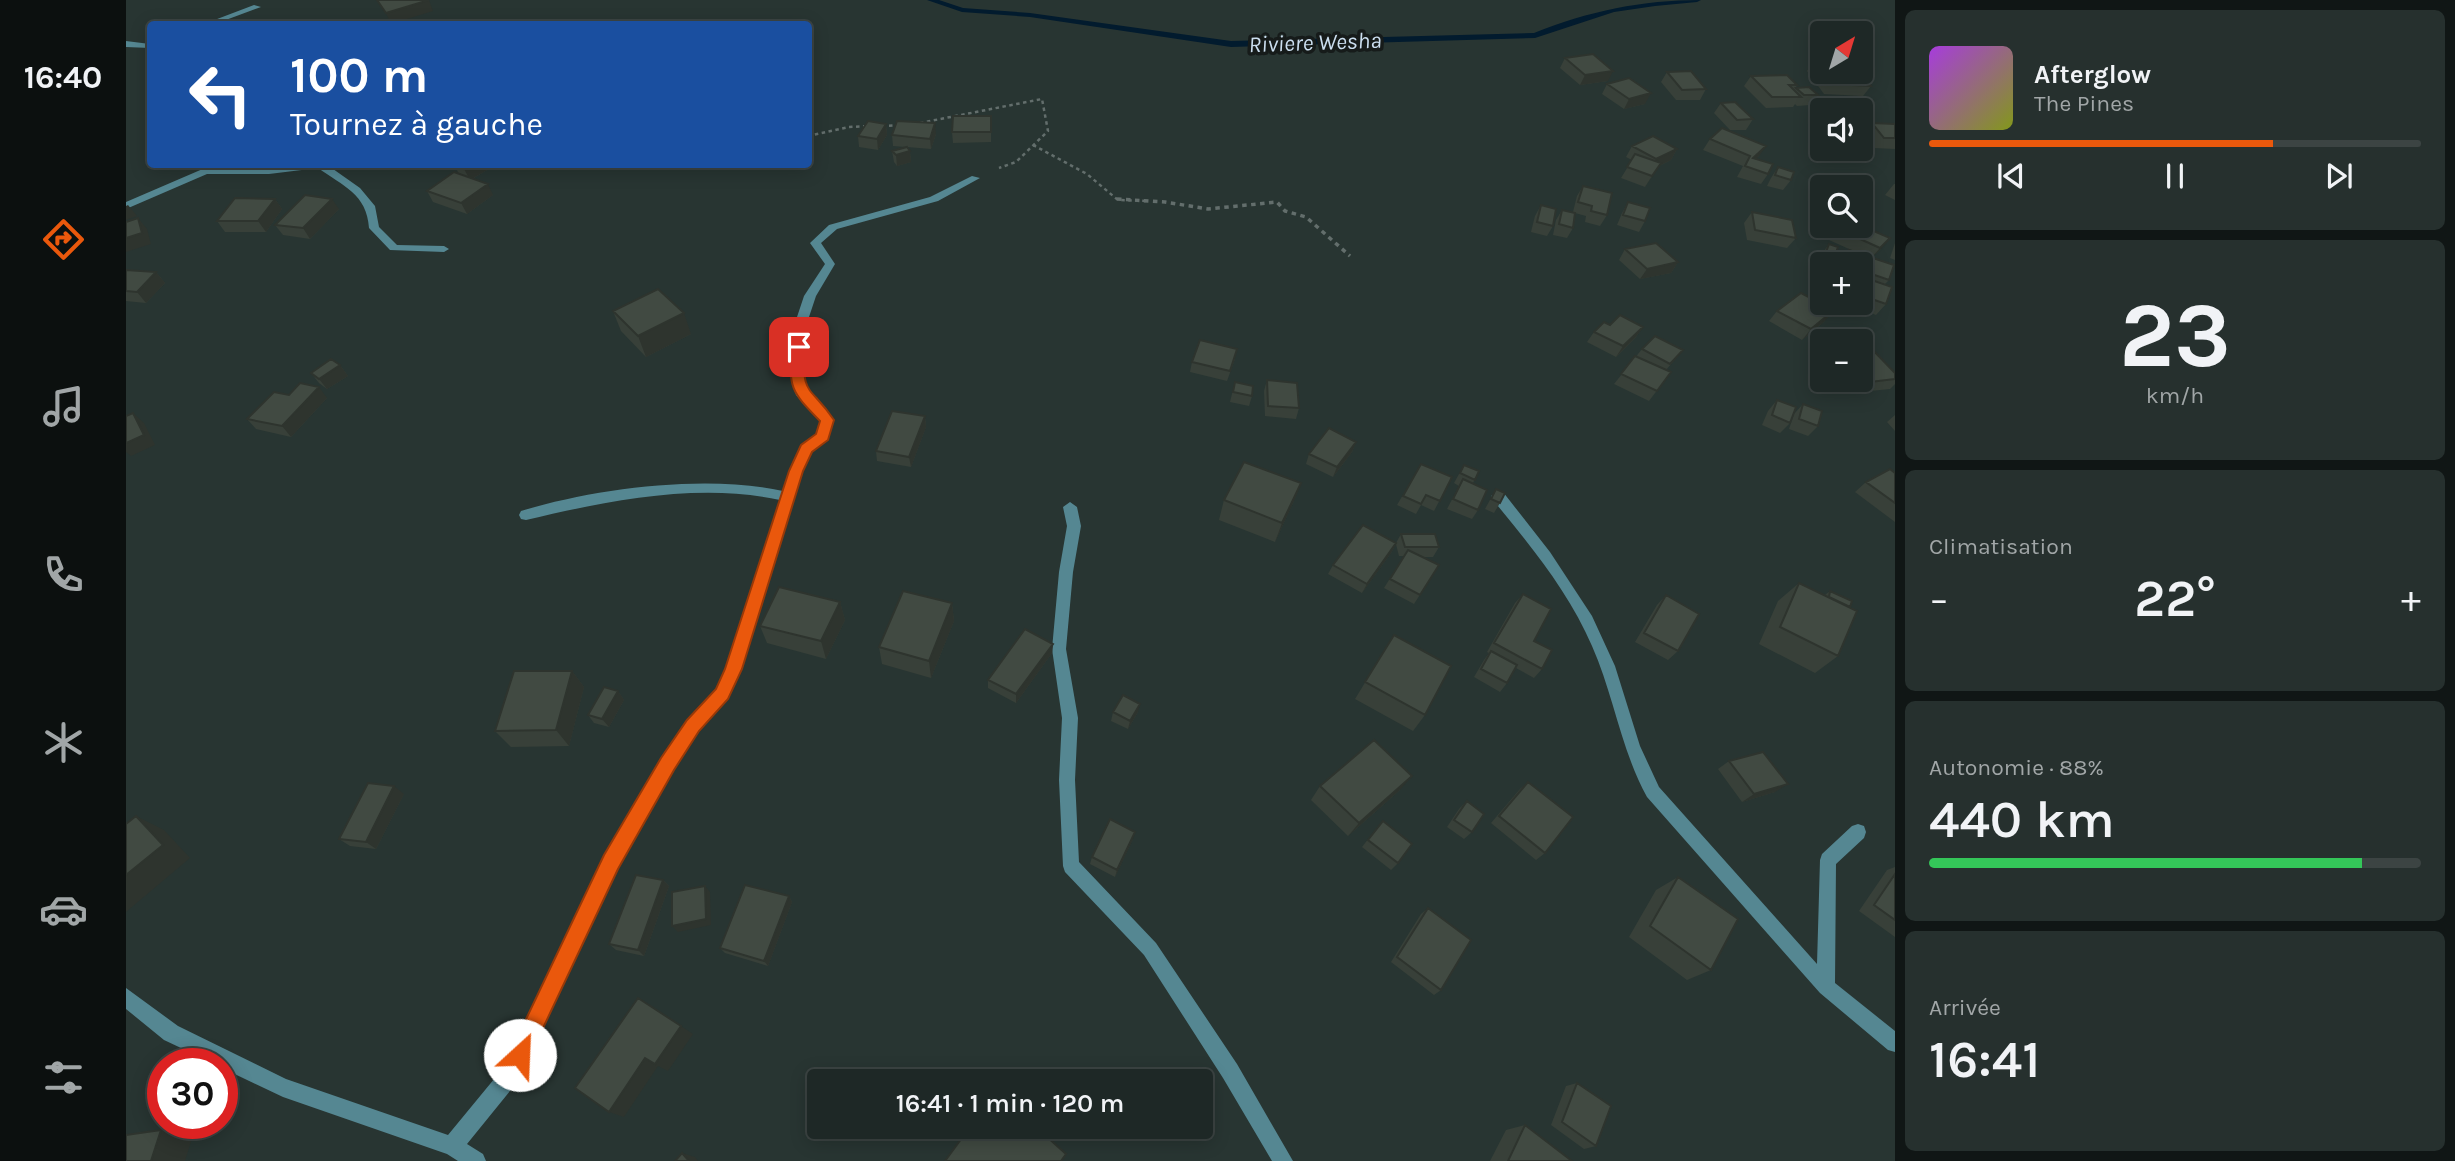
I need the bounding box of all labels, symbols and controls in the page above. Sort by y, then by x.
north arrow [1810,21,1872,84]
map controls [1810,21,1873,392]
water label: Riviere Wesha [1248,27,1382,58]
text: 100 m [290,47,428,104]
icon: left [175,49,266,140]
text: 16:40 [24,59,102,96]
text: Afterglow [2034,59,2151,90]
text: The Pines [2034,90,2134,117]
button: sound [1810,98,1873,161]
text: Tournez à gauche [290,106,543,143]
icon: previous [1992,157,2030,195]
icon: pause [2156,157,2194,195]
icon: next [2320,157,2358,195]
button: search [1810,175,1873,238]
icon: directions [39,215,88,264]
button: + [1810,252,1873,315]
text: 23 [2119,283,2231,389]
pin [769,317,829,377]
icon: arrive [780,328,818,366]
button: − [1810,329,1873,392]
icon: music [39,382,88,431]
text: km/h [2146,382,2204,409]
text: Climatisation [1929,533,2073,560]
icon: phone [39,550,88,599]
text: 22° [2134,568,2216,629]
text: − [1929,577,1949,622]
text: + [2401,577,2421,622]
icon: climate [39,718,88,767]
text: Autonomie · 88% [1929,754,2104,781]
text: 440 km [1929,789,2115,850]
icon: car [39,885,88,934]
text: Arrivée [1929,994,2001,1021]
position arrow [483,1018,557,1092]
text: 16:41 [1929,1029,2040,1090]
speed limit sign: 30 [147,1048,238,1139]
icon: filters [39,1053,88,1102]
text: 16:41 · 1 min · 120 m [896,1088,1124,1119]

